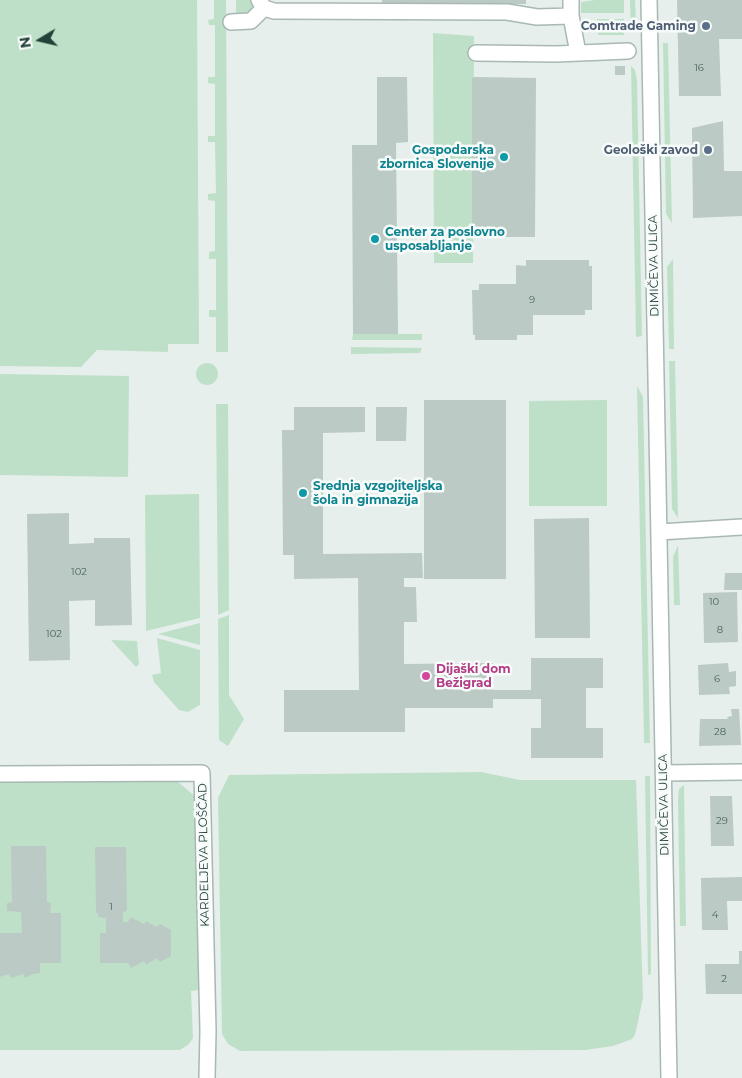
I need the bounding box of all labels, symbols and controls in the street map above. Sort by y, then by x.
north arrow [15,15,65,65]
place label: Comtrade Gaming [581,19,696,33]
marker: Comtrade Gaming [700,20,712,32]
text: N [15,35,35,49]
house number: 16 [694,62,704,74]
place label: Gospodarska zbornica Slovenije [380,143,494,171]
place label: Geološki zavod [604,143,698,157]
marker: Geološki zavod [702,144,714,156]
marker: Gospodarska zbornica Slovenije [498,151,510,163]
street label: DIMIČEVA ULICA [646,215,662,317]
place label: Center za poslovno usposabljanje [385,225,505,253]
marker: Center za poslovno usposabljanje [369,233,381,245]
house number: 9 [529,294,535,306]
place label: Srednja vzgojiteljska šola in gimnazija [313,479,443,507]
marker: Srednja vzgojiteljska šola in gimnazija [297,487,309,499]
house number: 102 [71,566,87,578]
house number: 10 [709,596,719,608]
house number: 8 [717,624,723,636]
house number: 102 [46,628,62,640]
place label: Dijaški dom Bežigrad [436,662,511,690]
marker: Dijaški dom Bežigrad [420,670,432,682]
house number: 6 [714,673,720,685]
house number: 28 [714,726,726,738]
street label: DIMIČEVA ULICA [656,754,672,856]
street label: KARDELJEVA PLOŠČAD [196,783,212,927]
house number: 29 [716,815,728,827]
house number: 1 [109,901,113,913]
house number: 4 [712,909,718,921]
house number: 2 [721,973,727,985]

